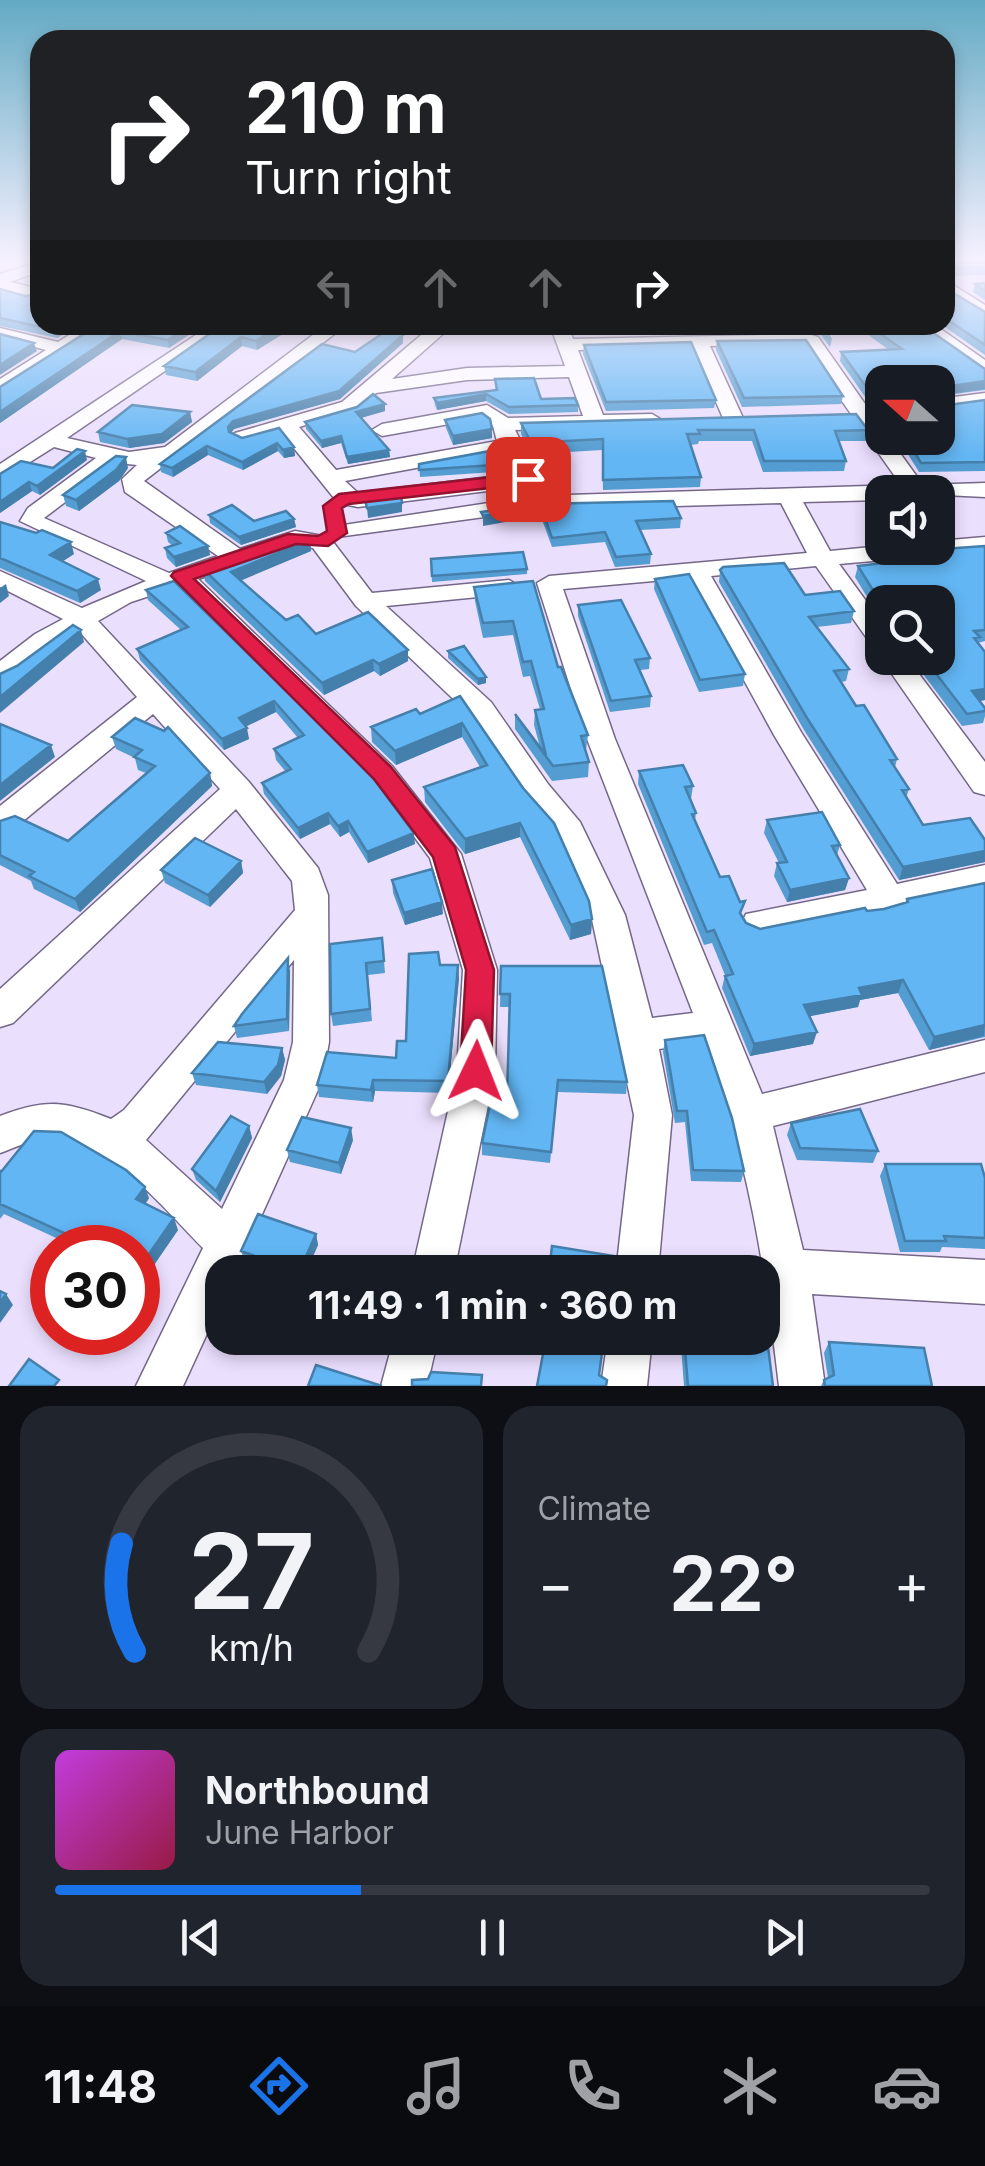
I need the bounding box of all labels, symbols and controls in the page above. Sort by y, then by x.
text: 210 m [245,65,447,150]
icon: right [80,70,210,200]
text: Turn right [245,150,452,205]
icon: left [308,260,363,315]
icon: ahead [413,260,468,315]
icon: ahead [518,260,573,315]
icon: right [623,260,678,315]
north arrow [865,365,955,455]
map controls [865,365,955,675]
pin [486,437,571,522]
icon: arrive [501,452,556,507]
button: sound [865,475,955,565]
button: search [865,585,955,675]
position arrow [424,1019,528,1123]
speed limit sign: 30 [30,1225,160,1355]
text: 11:49 · 1 min · 360 m [308,1282,677,1328]
text: Climate [538,1489,651,1528]
text: 27 [188,1508,314,1634]
text: 22° [669,1538,798,1629]
text: − [538,1551,574,1617]
text: + [894,1551,930,1617]
text: km/h [209,1626,294,1670]
text: Northbound [205,1767,430,1813]
text: June Harbor [205,1813,394,1852]
icon: previous [173,1910,228,1965]
icon: pause [465,1910,520,1965]
icon: next [757,1910,812,1965]
icon: directions [244,2051,314,2121]
icon: music [401,2051,471,2121]
icon: phone [558,2051,628,2121]
icon: climate [715,2051,785,2121]
icon: car [872,2051,942,2121]
text: 11:48 [43,2059,157,2114]

